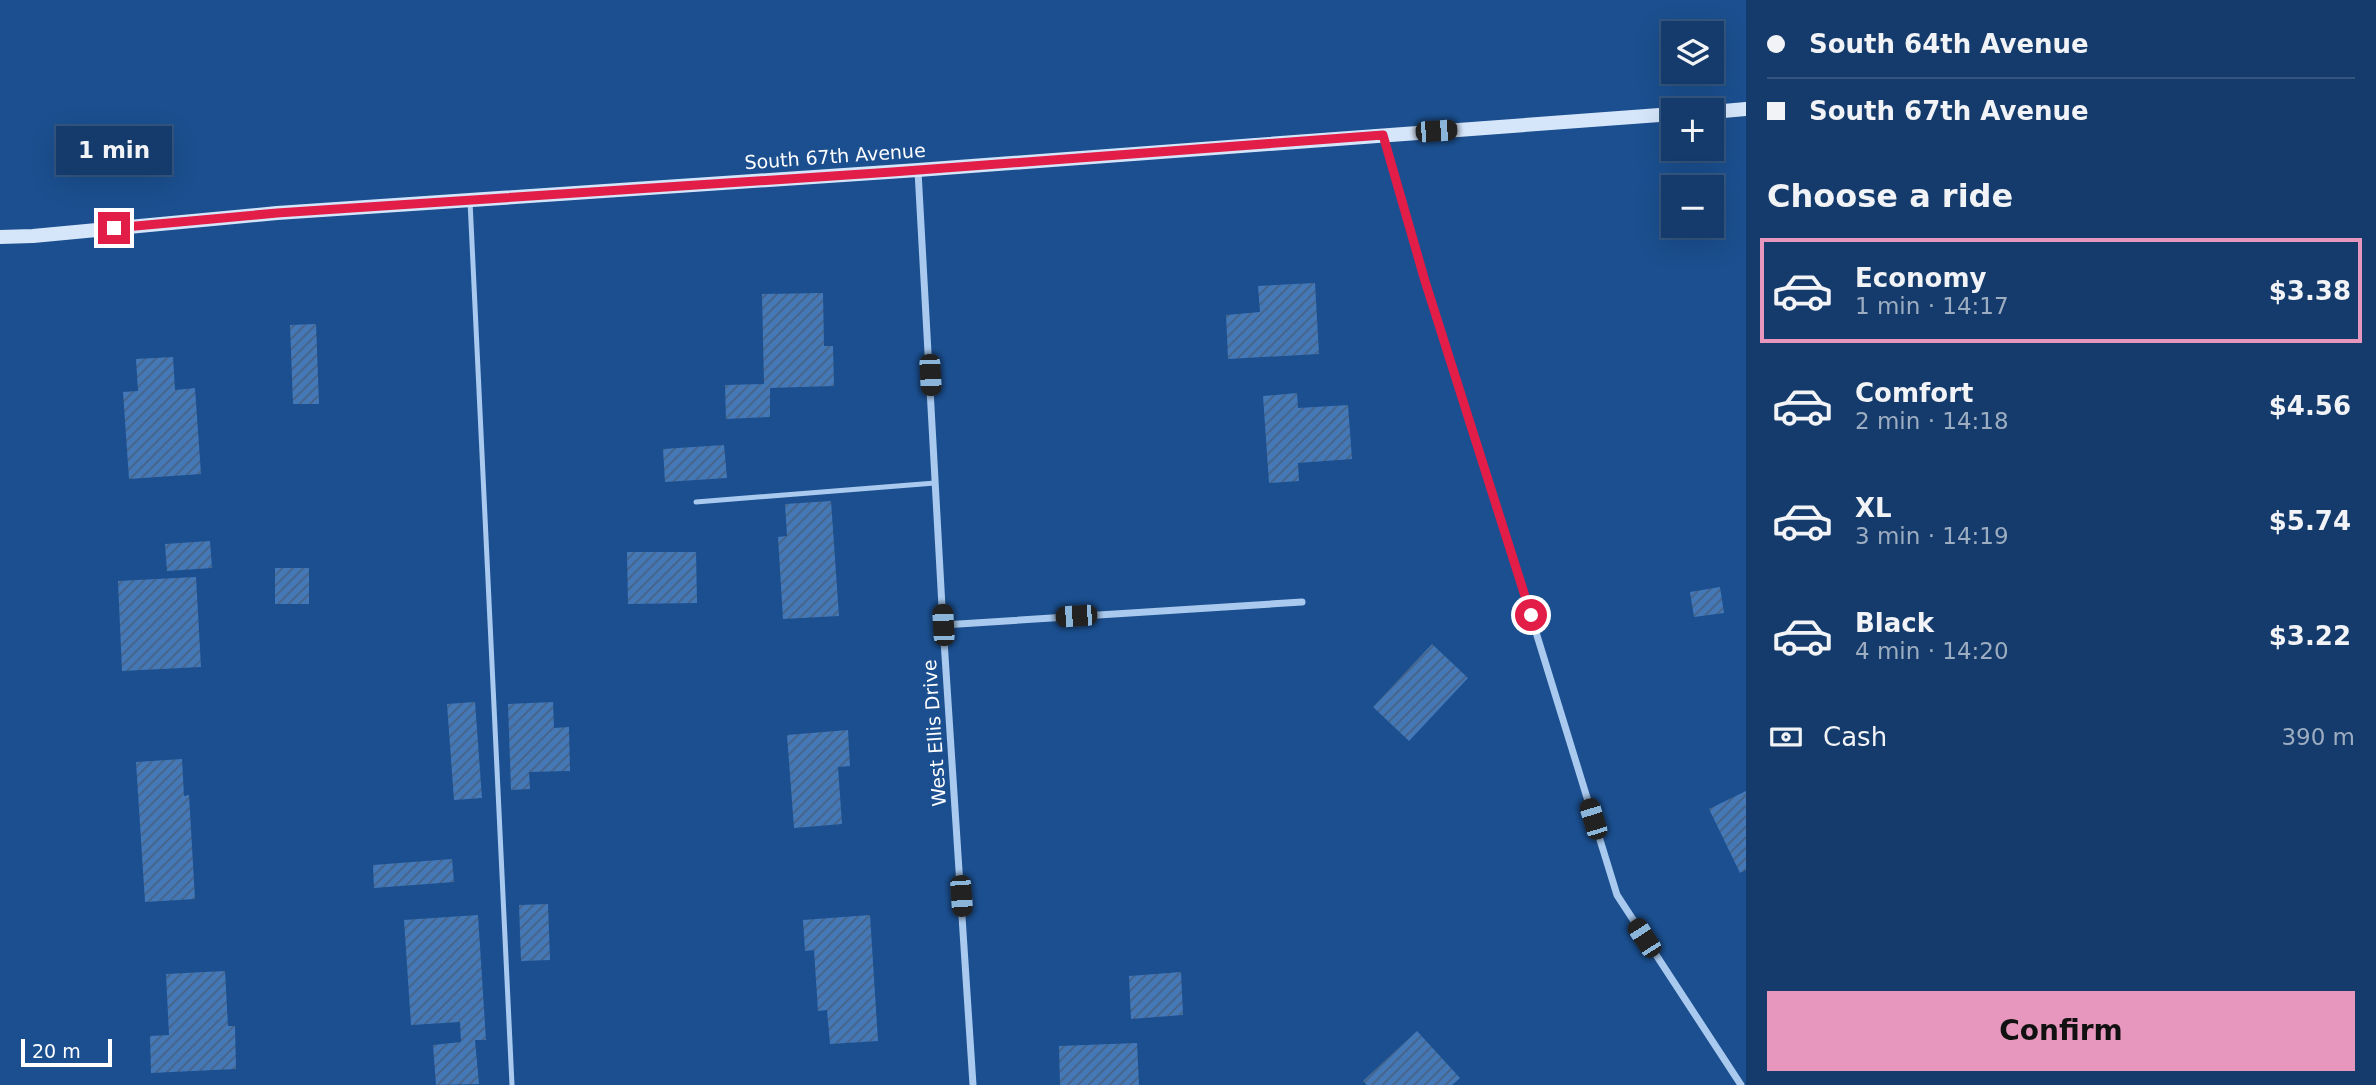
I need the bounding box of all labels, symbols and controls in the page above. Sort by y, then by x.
map controls [1661,21,1724,238]
button: layers [1661,21,1724,84]
text: South 64th Avenue [1809,29,2089,59]
text: South 67th Avenue [1809,96,2089,126]
button: + [1661,98,1724,161]
car [1415,119,1458,143]
callout: 1 min [56,126,172,176]
text: 1 min [78,137,150,163]
street label: South 67th Avenue [744,139,926,173]
button: − [1661,175,1724,238]
text: Choose a ride [1767,177,2013,215]
route end [98,212,130,244]
icon: car [1771,259,1834,322]
text: Economy [1855,263,1986,293]
text: $3.38 [2269,276,2351,306]
text: 1 min · 14:17 [1855,293,2009,319]
car [919,353,942,397]
icon: car [1771,374,1834,437]
text: Comfort [1855,378,1973,408]
text: $4.56 [2269,391,2351,421]
text: 2 min · 14:18 [1855,408,2009,434]
icon: car [1771,489,1834,552]
text: XL [1855,493,1892,523]
text: $5.74 [2269,506,2351,536]
text: 3 min · 14:19 [1855,523,2009,549]
route start [1515,599,1547,631]
car [932,603,955,647]
car [1055,604,1098,628]
icon: car [1771,604,1834,667]
text: Black [1855,608,1934,638]
text: $3.22 [2269,621,2351,651]
text: 4 min · 14:20 [1855,638,2009,664]
street label: West Ellis Drive [918,659,950,807]
icon: cash [1767,718,1805,756]
text: Cash [1823,722,1887,752]
text: 390 m [2281,724,2355,750]
car [1577,796,1610,842]
car [950,874,973,918]
car [1624,915,1665,961]
button: Confirm [1767,991,2355,1071]
scale bar [21,1036,112,1068]
text: 20 m [32,1040,81,1062]

